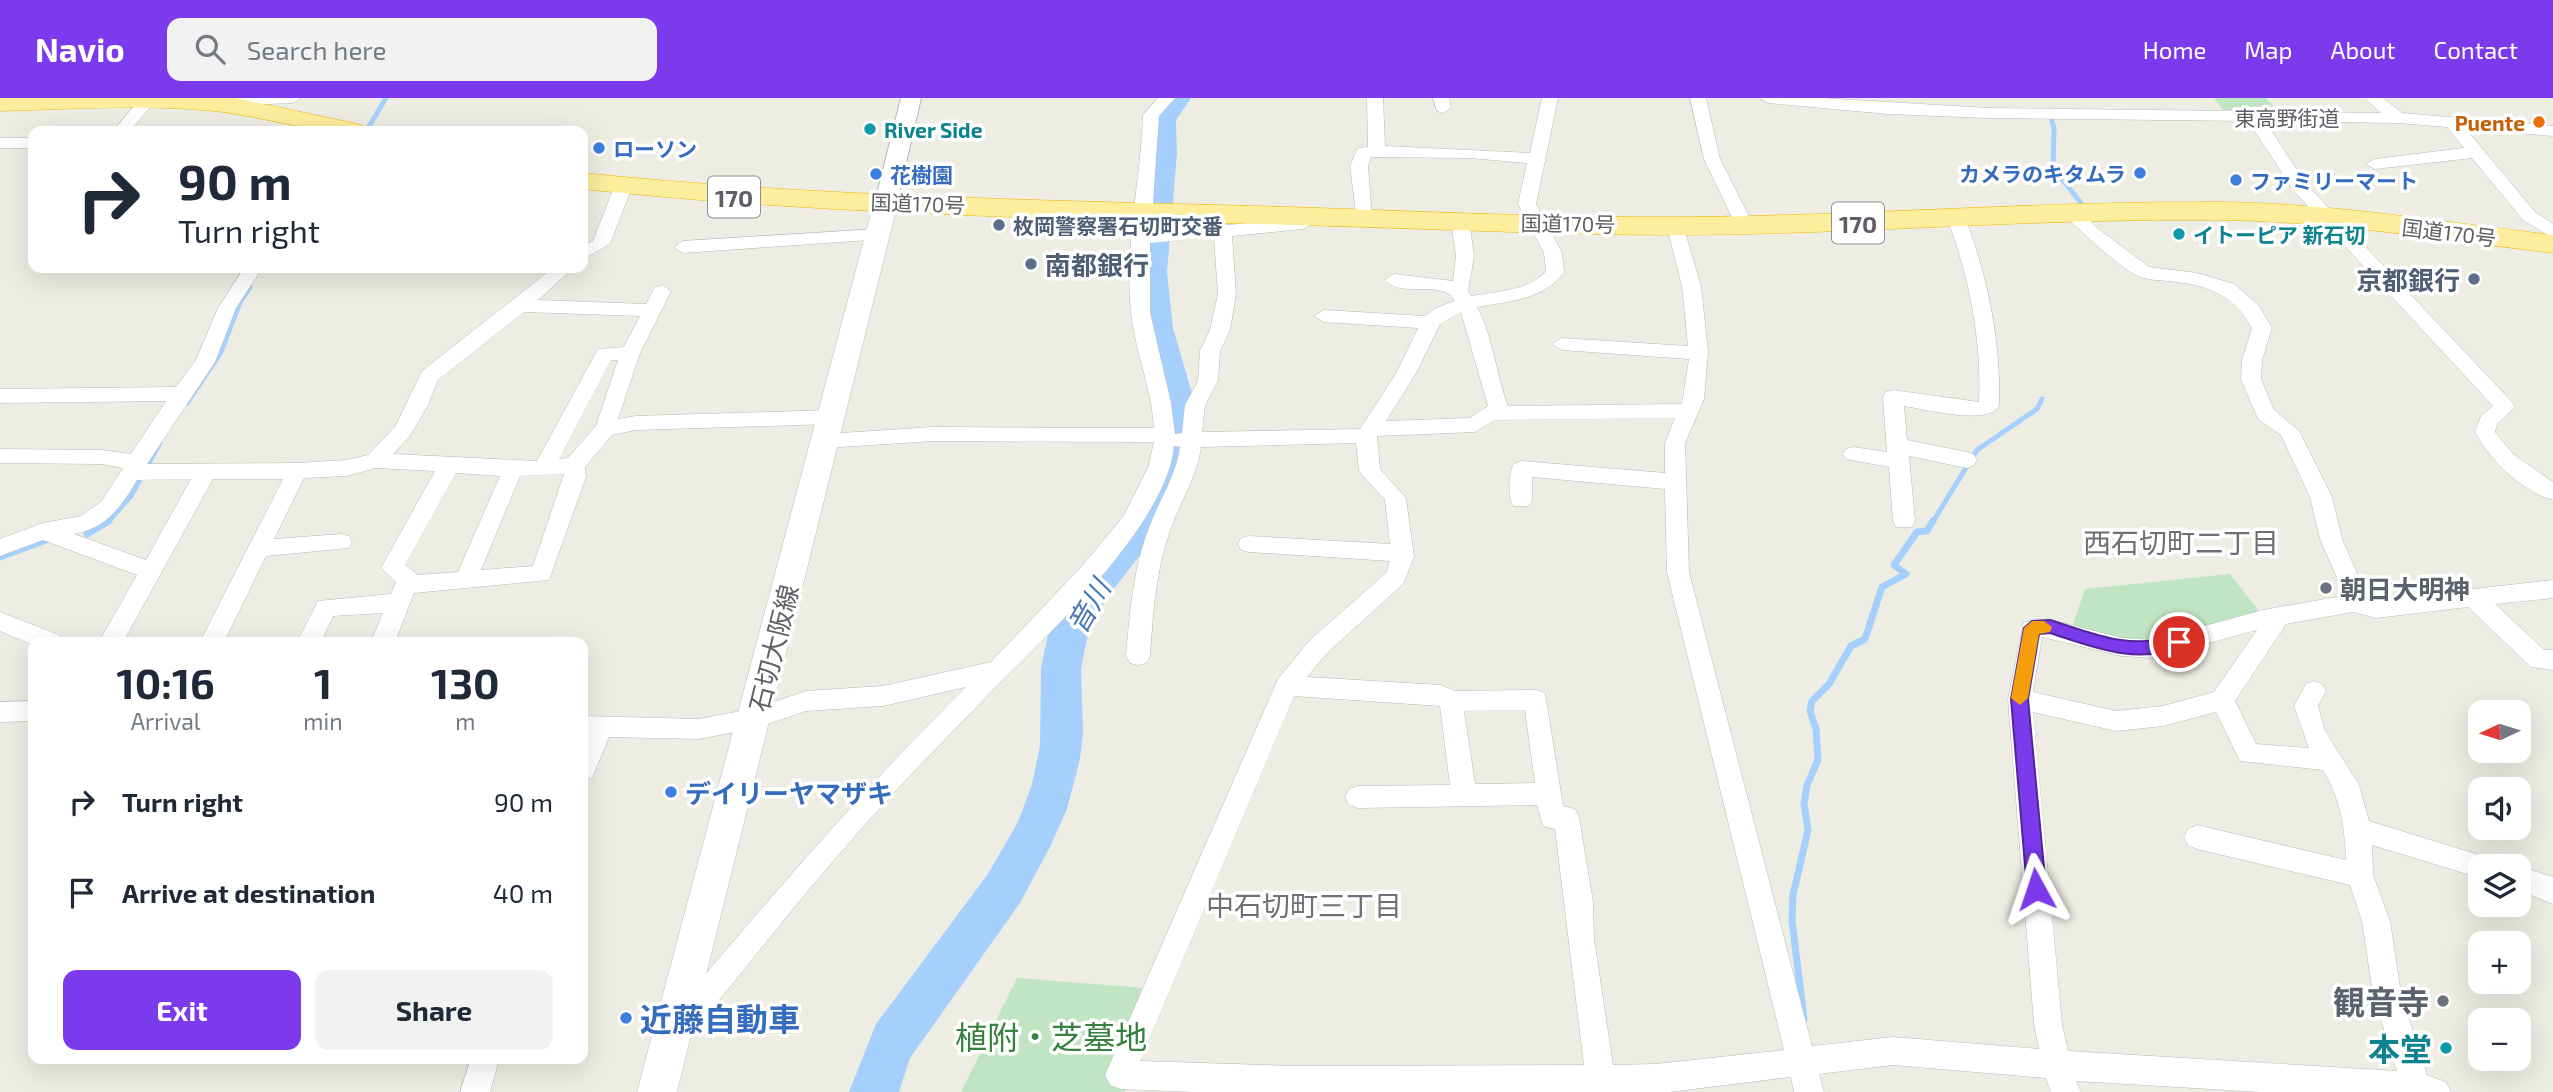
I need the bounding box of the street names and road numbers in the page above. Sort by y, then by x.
street label: 東高野街道 [2235,105,2340,130]
road number: 170 [708,176,760,217]
street label: 国道170号 [870,189,966,217]
road number: 170 [1832,202,1884,244]
street label: 国道170号 [1520,210,1616,236]
street label: 国道170号 [2400,214,2498,250]
street label: 石切大阪線 [742,581,804,715]

